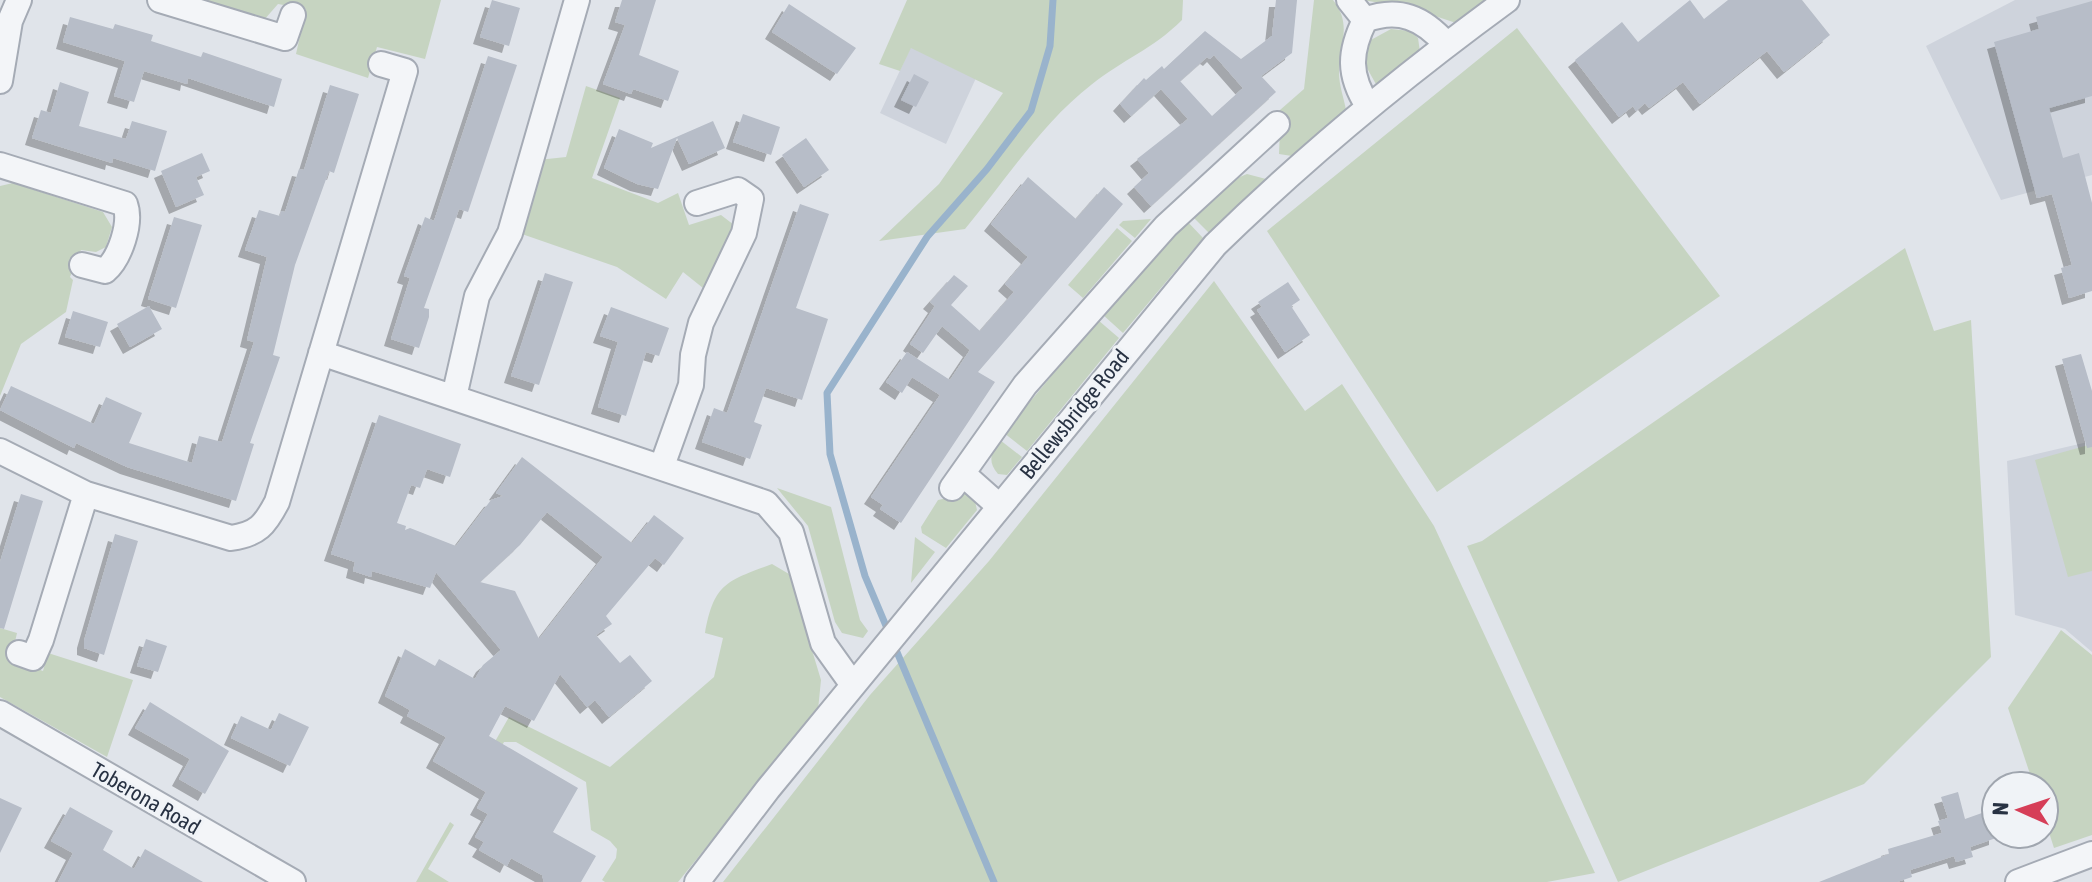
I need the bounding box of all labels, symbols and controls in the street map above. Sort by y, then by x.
street label: Bellewsbridge Road [1014,344,1134,484]
street label: Toberona Road [87,756,205,840]
north arrow [1980,770,2060,850]
text: N [1987,802,2013,816]

